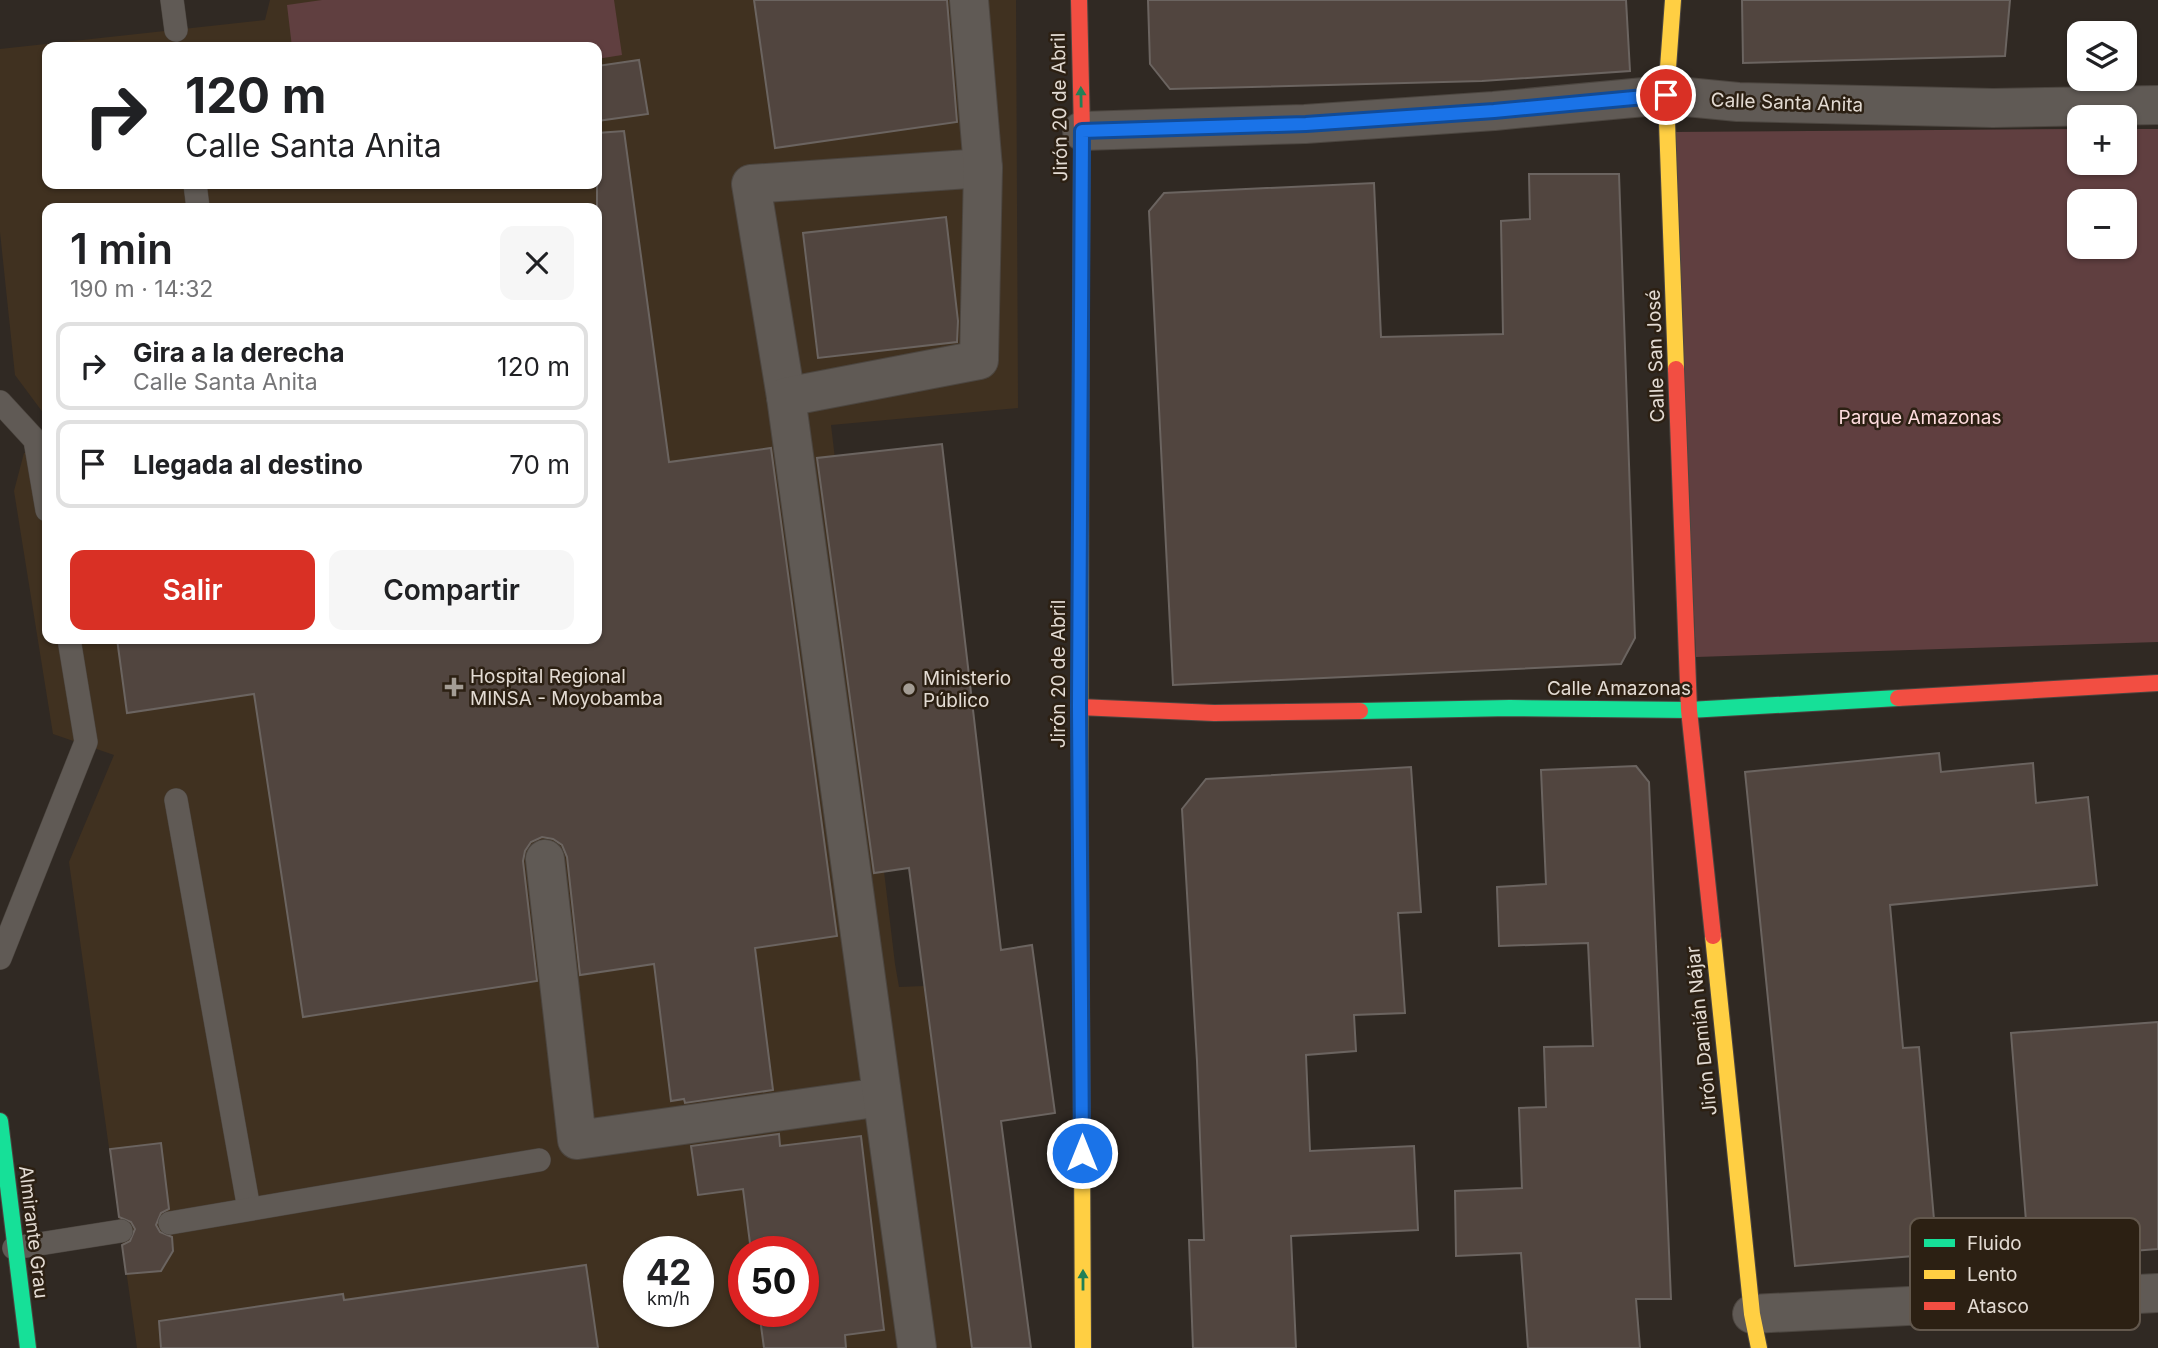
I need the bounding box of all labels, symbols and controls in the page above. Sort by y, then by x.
map controls [2067,21,2137,259]
button: layers [2067,21,2137,91]
street label: Jirón 20 de Abril [1047,32,1072,181]
pin [1636,65,1696,125]
text: 120 m [185,66,326,125]
icon: right [70,70,161,161]
icon: arrive [1647,76,1685,114]
one-way arrow [1075,86,1087,108]
street label: Calle Santa Anita [1710,88,1864,117]
button: + [2067,105,2137,175]
text: Calle Santa Anita [185,126,442,165]
button: − [2067,189,2137,259]
text: 1 min [70,223,173,274]
button: close [500,226,574,300]
text: 190 m · 14:32 [70,275,213,303]
street label: Calle San José [1642,289,1669,423]
text: Gira a la derecha [133,337,345,368]
icon: right [74,347,112,385]
text: 120 m [497,351,570,382]
text: Calle Santa Anita [133,368,318,396]
park label: Parque Amazonas [1839,406,2001,429]
icon: arrive [74,445,112,483]
text: Llegada al destino [133,449,363,480]
text: 70 m [509,449,570,480]
button: Salir [70,550,315,630]
button: Compartir [329,550,574,630]
street label: Jirón 20 de Abril [1047,600,1070,748]
place label: Hospital Regional MINSA - Moyobamba [470,665,663,710]
place label: Ministerio Público [923,667,1011,712]
marker: Hospital Regional MINSA - Moyobamba [444,677,464,697]
street label: Calle Amazonas [1547,677,1691,700]
marker: Ministerio Público [901,681,917,697]
street label: Jirón Damián Nájar [1681,945,1722,1117]
position arrow [1045,1116,1119,1190]
street label: Almirante Grau [14,1164,53,1300]
legend [1910,1218,2140,1330]
text: Fluido [1967,1232,2022,1255]
speed limit sign: 50 [728,1236,819,1327]
text: 42 [646,1251,691,1293]
text: Lento [1967,1263,2017,1286]
one-way arrow [1077,1269,1089,1291]
text: km/h [647,1288,690,1309]
text: Atasco [1967,1295,2029,1318]

